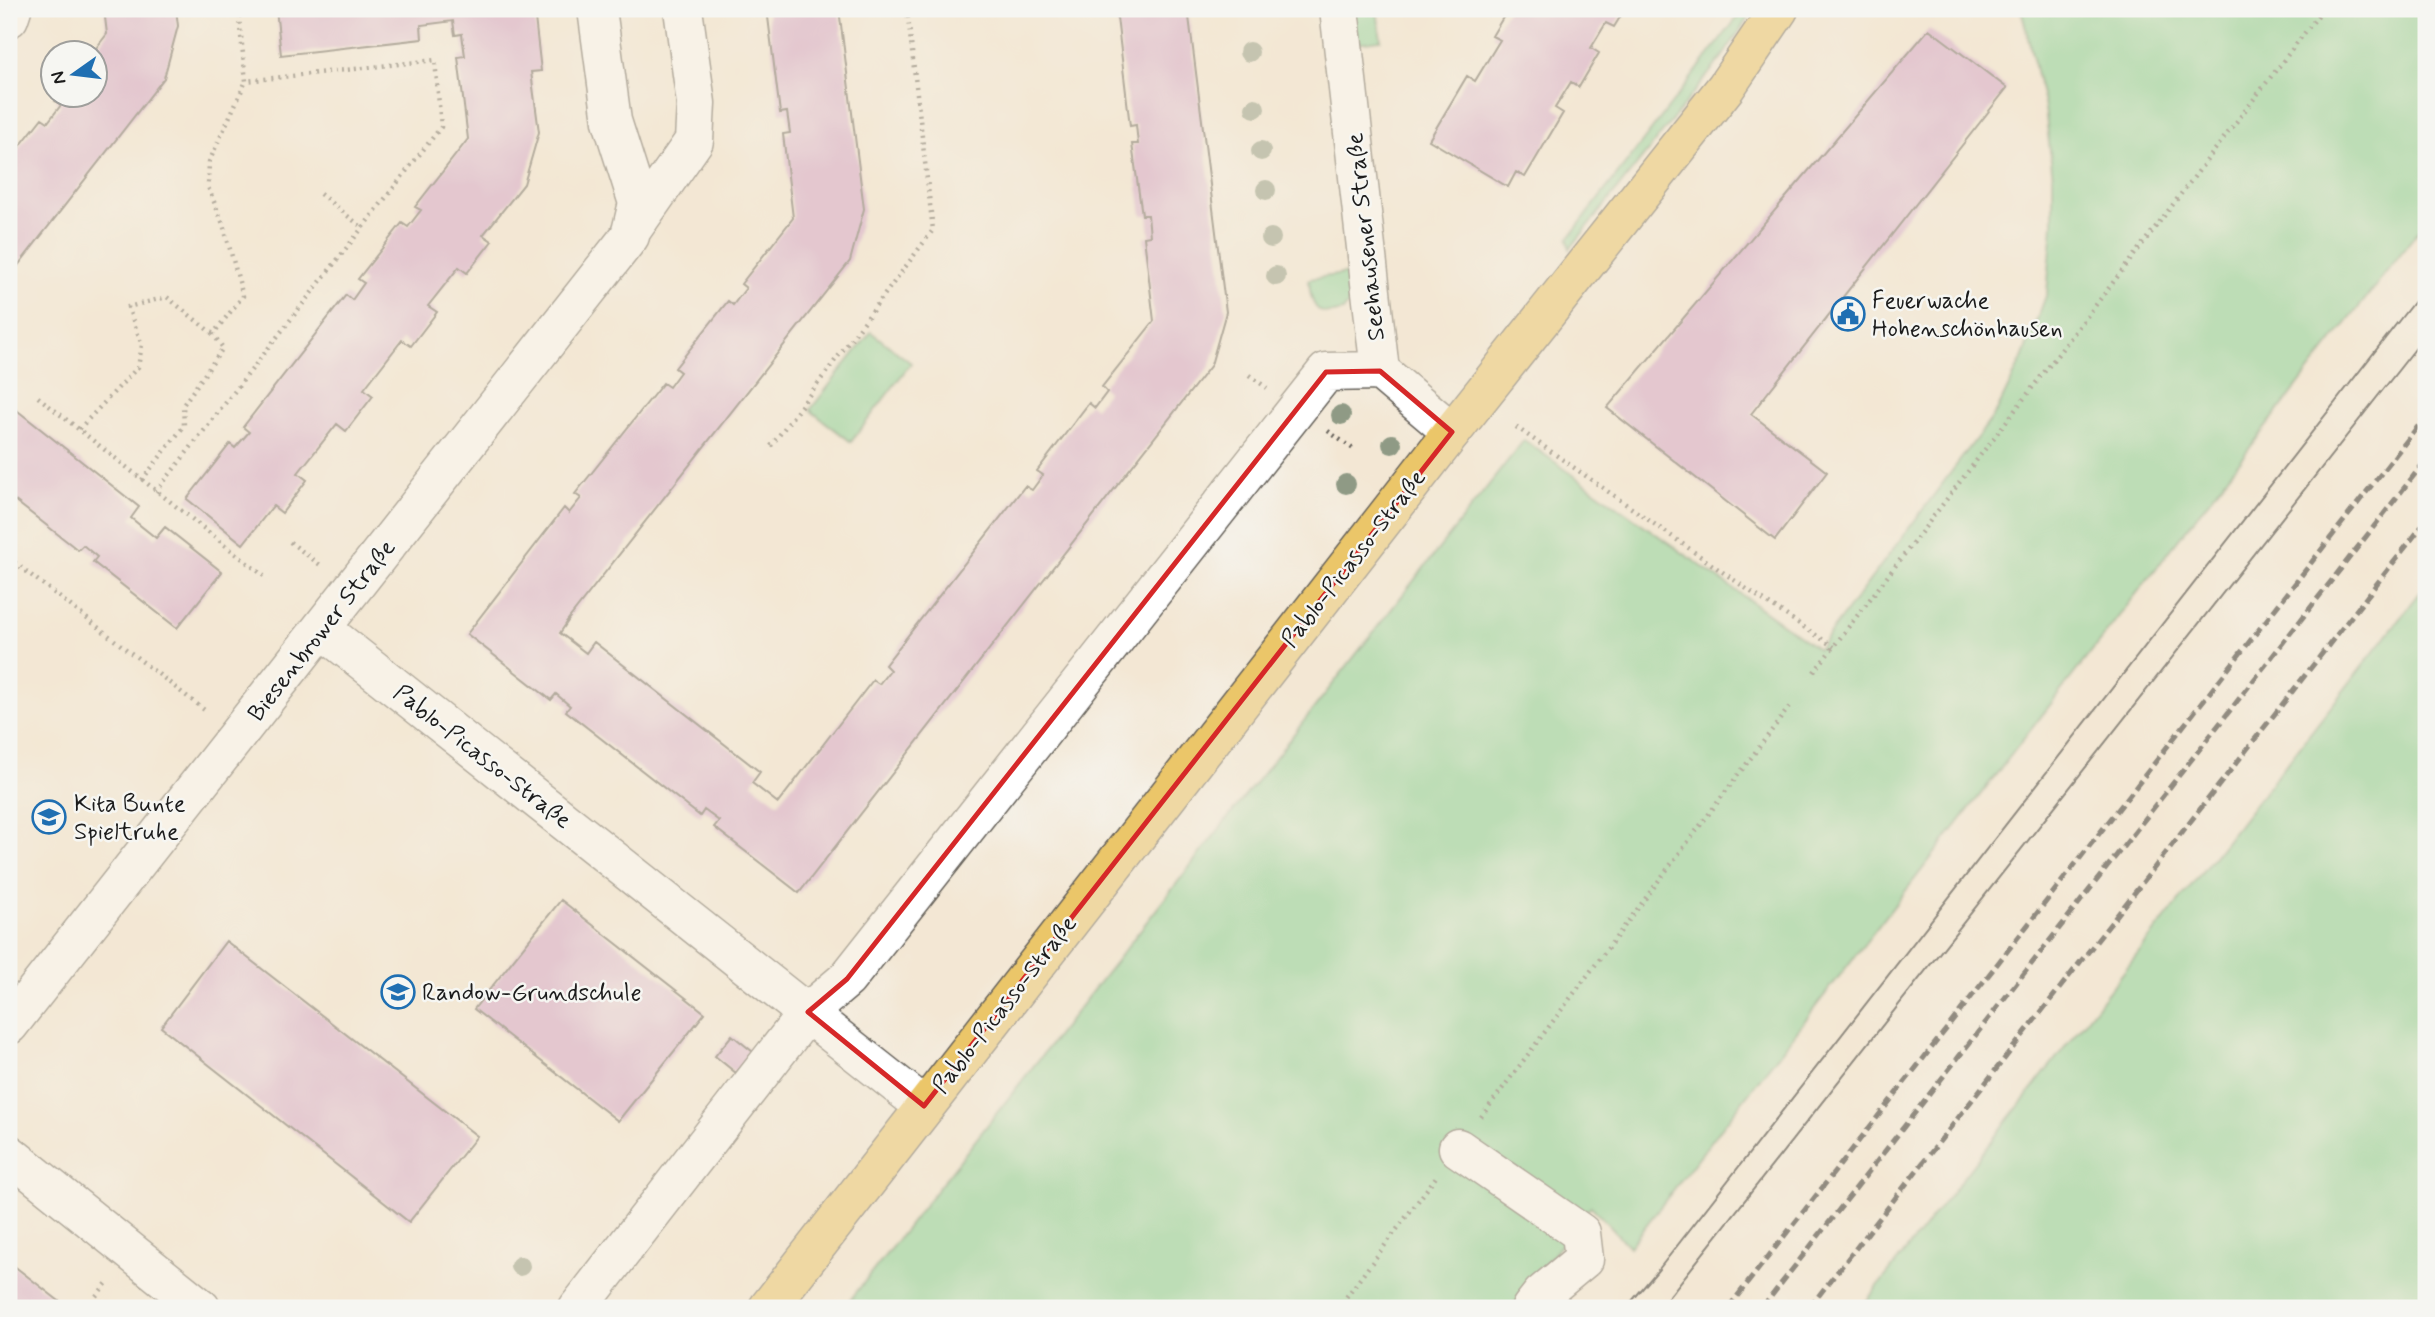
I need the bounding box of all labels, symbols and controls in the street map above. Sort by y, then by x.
north arrow [38,38,108,108]
text: N [45,69,73,87]
street label: Seehausener Straße [1340,131,1393,342]
place label: Feuerwache Hohenschönhausen [1872,286,2063,345]
public building icon: Feuerwache Hohenschönhausen [1829,295,1867,333]
street label: Pablo-Picasso-Straße [1275,463,1434,654]
street label: Biesenbrower Straße [241,533,403,728]
street label: Pablo-Picasso-Straße [387,678,578,837]
place label: Kita Bunte Spieltruhe [74,789,186,848]
school or university icon: Kita Bunte Spieltruhe [30,798,68,836]
street label: Pablo-Picasso-Straße [926,909,1085,1100]
school or university icon: Randow-Grundschule [379,973,417,1011]
place label: Randow-Grundschule [422,978,641,1009]

